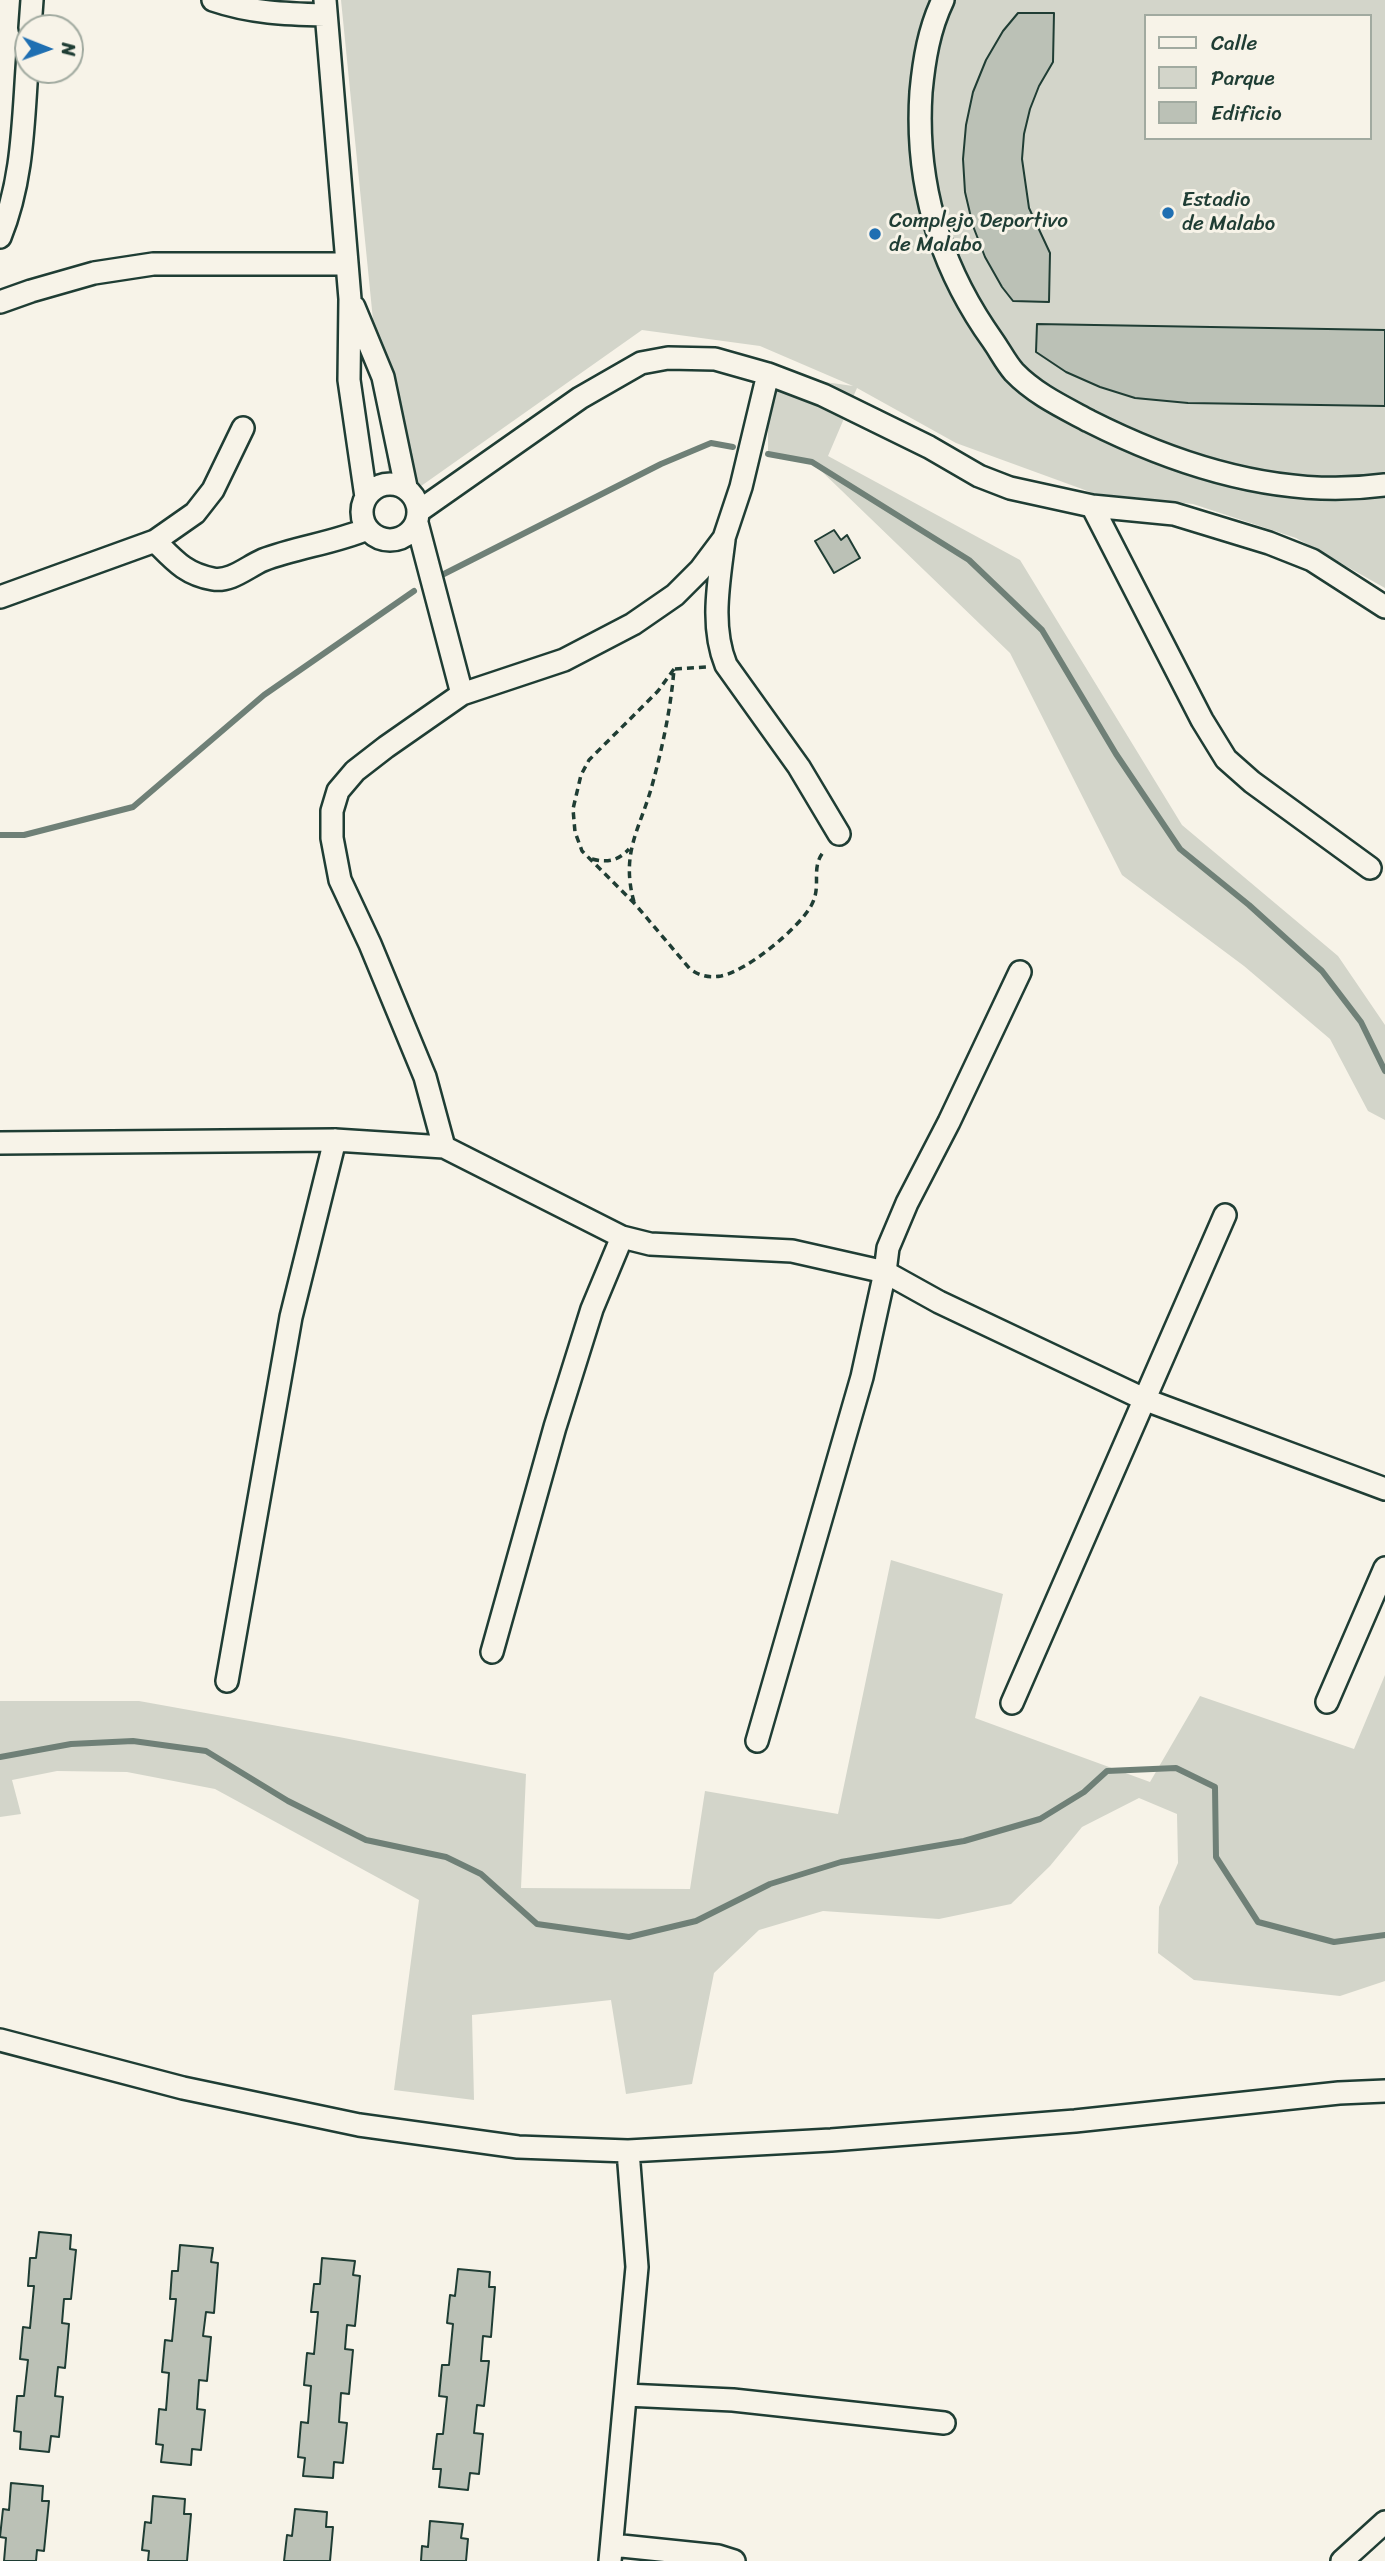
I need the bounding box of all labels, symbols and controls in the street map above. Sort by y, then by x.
north arrow [14,14,84,84]
legend [1144,14,1371,140]
text: Calle [1211,24,1257,62]
text: N [52,42,85,56]
text: Parque [1211,59,1275,97]
text: Edificio [1211,94,1282,132]
place label: Estadio de Malabo [1182,188,1275,238]
marker: Estadio de Malabo [1160,205,1176,221]
place label: Complejo Deportivo de Malabo [889,209,1068,259]
marker: Complejo Deportivo de Malabo [867,226,883,242]

